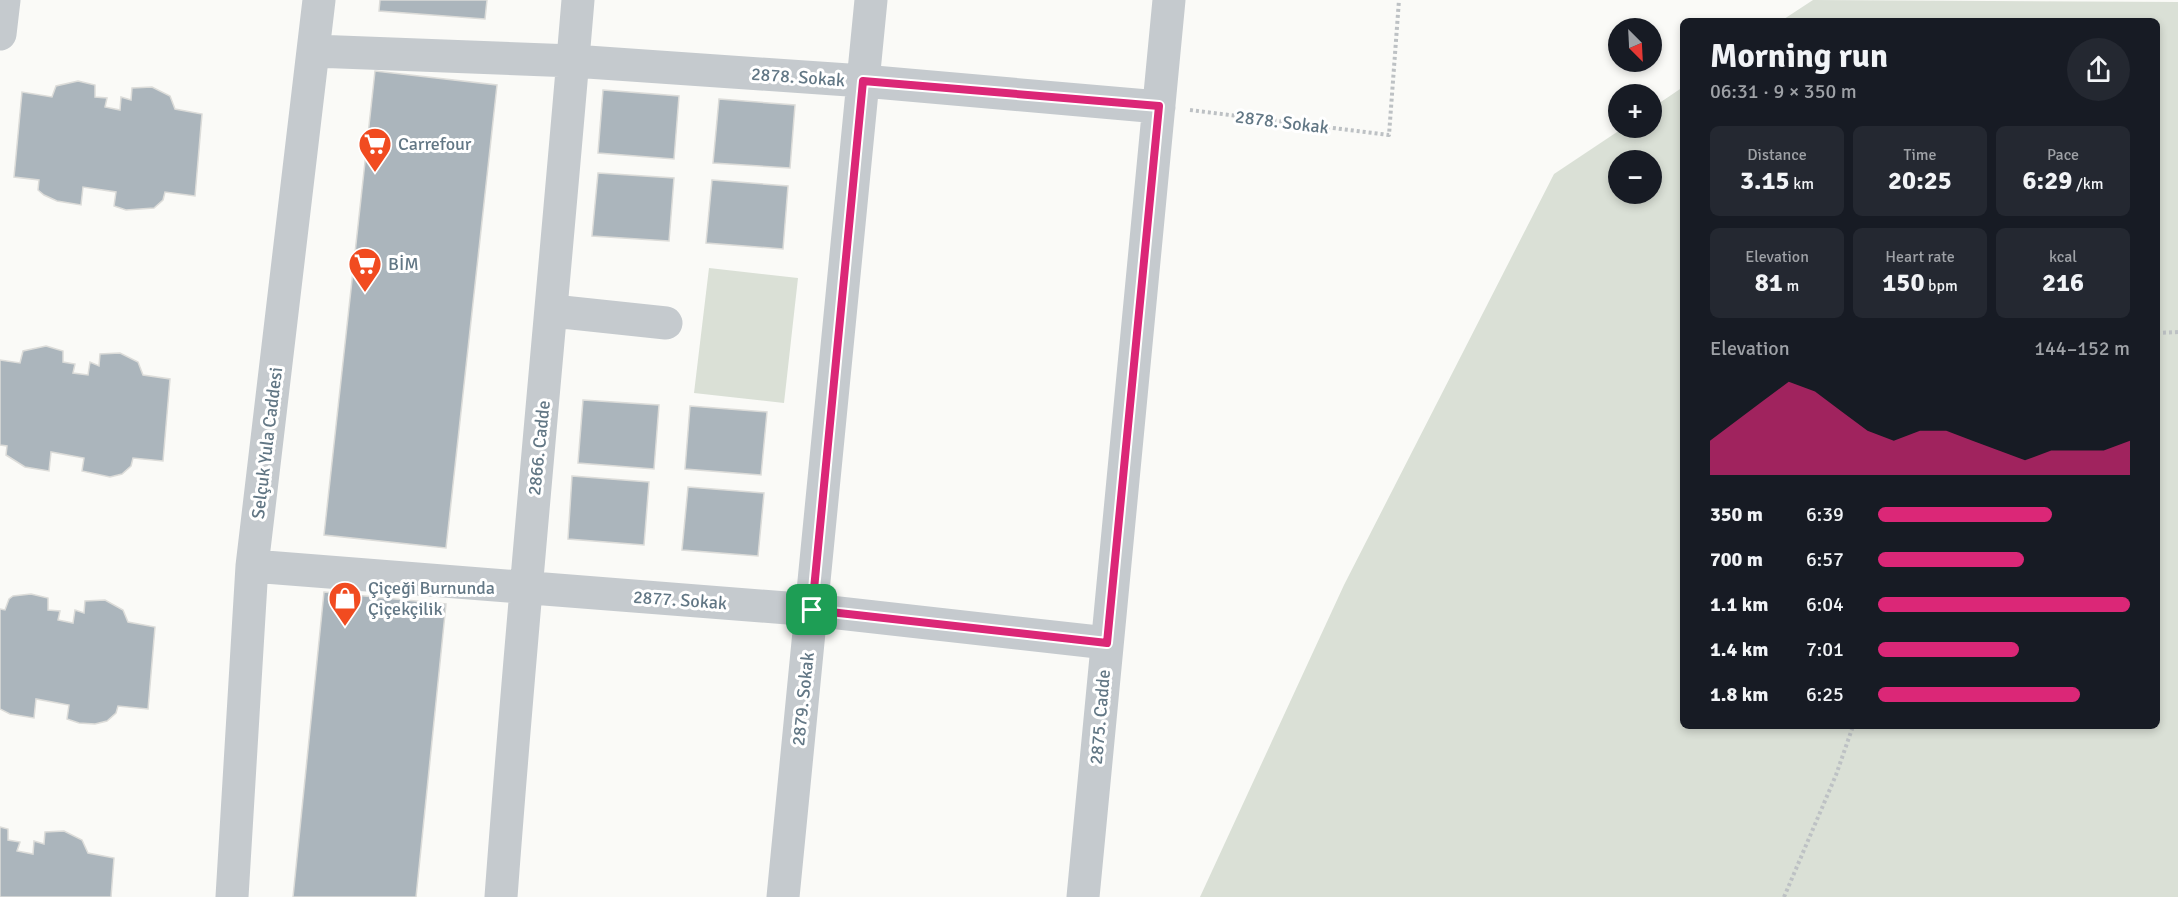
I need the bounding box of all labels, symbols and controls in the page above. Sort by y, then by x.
north arrow [1608,18,1662,72]
map controls [1608,18,1662,204]
text: Morning run [1710,36,1888,77]
button: share [2067,38,2130,101]
street label: 2878. Sokak [750,63,846,91]
text: 06:31 · 9 × 350 m [1710,79,1857,104]
button: + [1608,84,1662,138]
street label: 2878. Sokak [1234,105,1330,139]
supermarket icon: Carrefour [357,126,393,173]
place label: Carrefour [398,133,472,155]
text: Distance [1747,145,1807,165]
text: Time [1904,145,1936,165]
text: Pace [2047,145,2079,165]
button: − [1608,150,1662,204]
text: 3.15 [1740,165,1790,197]
text: 20:25 [1888,165,1952,197]
text: 6:29 [2023,165,2072,197]
text: km [1790,174,1814,194]
text: /km [2072,174,2103,194]
supermarket icon: BİM [347,246,383,293]
text: Elevation [1745,247,1809,267]
text: Heart rate [1885,247,1955,267]
text: kcal [2049,247,2077,267]
place label: BİM [388,253,419,275]
text: 81 [1755,267,1783,299]
text: 150 [1882,267,1924,299]
text: 216 [2042,267,2084,299]
text: m [1783,276,1799,296]
text: bpm [1924,276,1958,296]
text: Elevation [1710,336,1790,361]
text: 144–152 m [2034,336,2130,361]
street label: Selçuk Yula Caddesi [247,366,287,520]
street label: 2866. Cadde [523,399,555,497]
text: 350 m [1710,502,1763,527]
text: 6:39 [1806,502,1844,527]
text: 700 m [1710,547,1763,572]
text: 6:57 [1806,547,1844,572]
place label: Çiçeği Burnunda Çiçekçilik [368,577,495,620]
shop icon: Çiçeği Burnunda Çiçekçilik [327,580,363,627]
pin [786,584,837,635]
street label: 2877. Sokak [632,586,728,614]
text: 1.1 km [1710,592,1768,617]
text: 6:04 [1806,592,1844,617]
icon: arrive [795,593,828,626]
text: 1.4 km [1710,637,1768,662]
text: 7:01 [1806,637,1844,662]
street label: 2879. Sokak [787,651,819,747]
street label: 2875. Cadde [1085,668,1115,766]
text: 1.8 km [1710,682,1768,707]
text: 6:25 [1806,682,1844,707]

